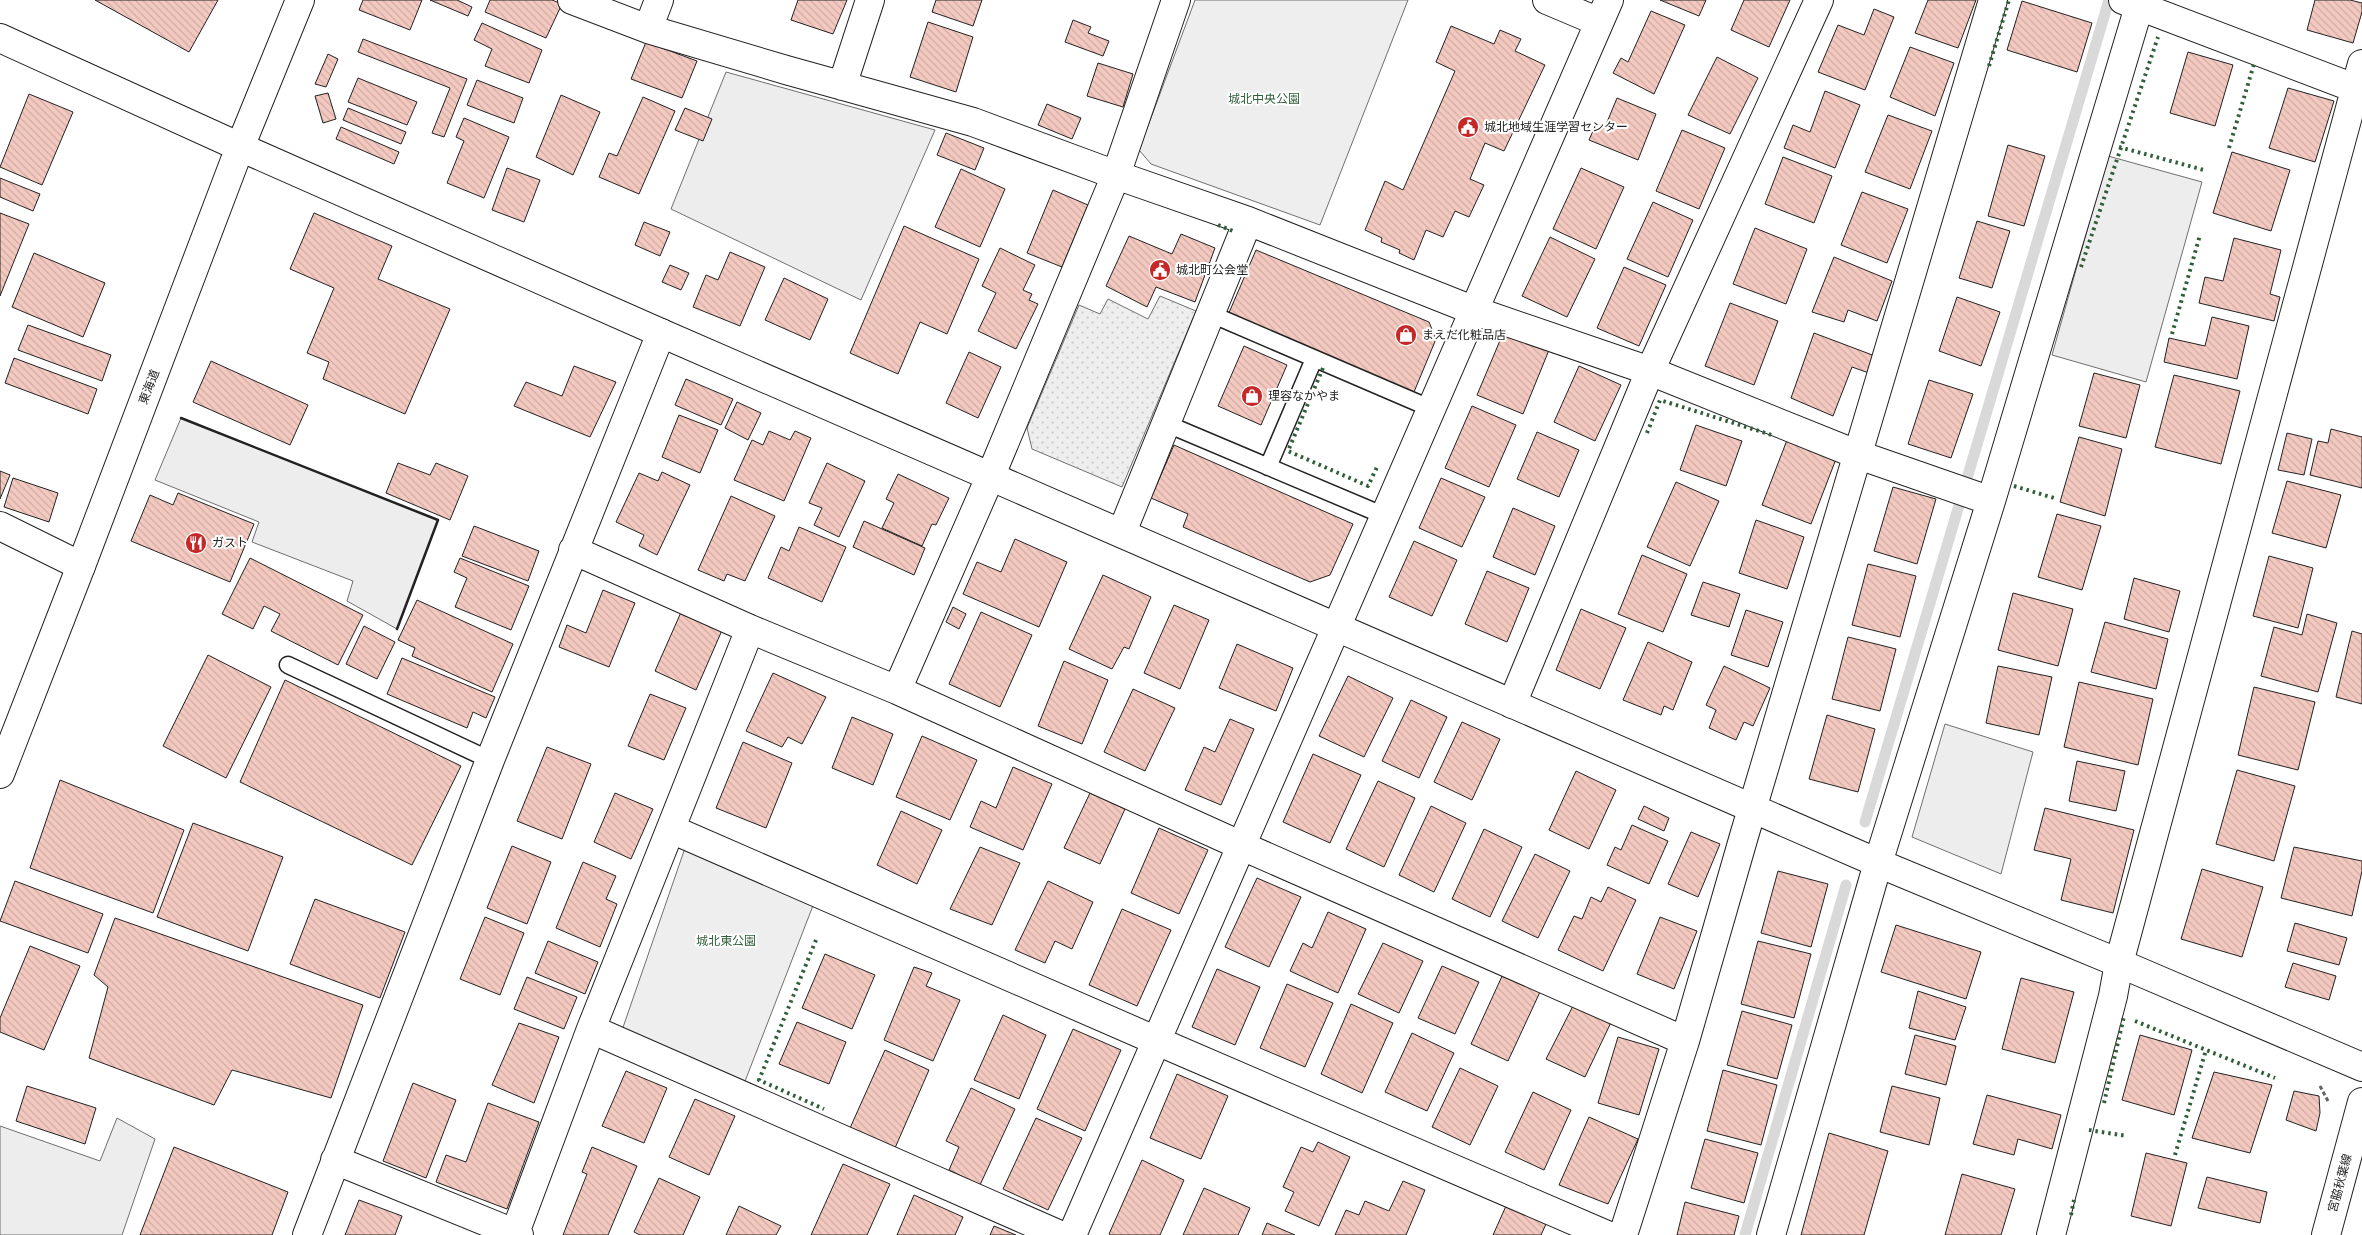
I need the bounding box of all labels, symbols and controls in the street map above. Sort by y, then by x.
park label: 城北中央公園 [1228,92,1300,106]
public building icon: 城北地域生涯学習センター [1456,115,1480,139]
place label: 城北地域生涯学習センター [1484,120,1628,134]
public building icon: 城北町公会堂 [1148,258,1172,282]
place label: 城北町公会堂 [1176,263,1248,277]
shop icon: まえだ化粧品店 [1394,323,1418,347]
place label: まえだ化粧品店 [1422,328,1506,342]
street label: 東海道 [136,368,162,406]
shop icon: 理容なかやま [1240,384,1264,408]
place label: 理容なかやま [1268,389,1340,403]
restaurant icon: ガスト [184,531,208,555]
place label: ガスト [212,536,248,550]
park label: 城北東公園 [696,934,756,948]
street label: 宮脇秋葉線 [2325,1152,2355,1214]

